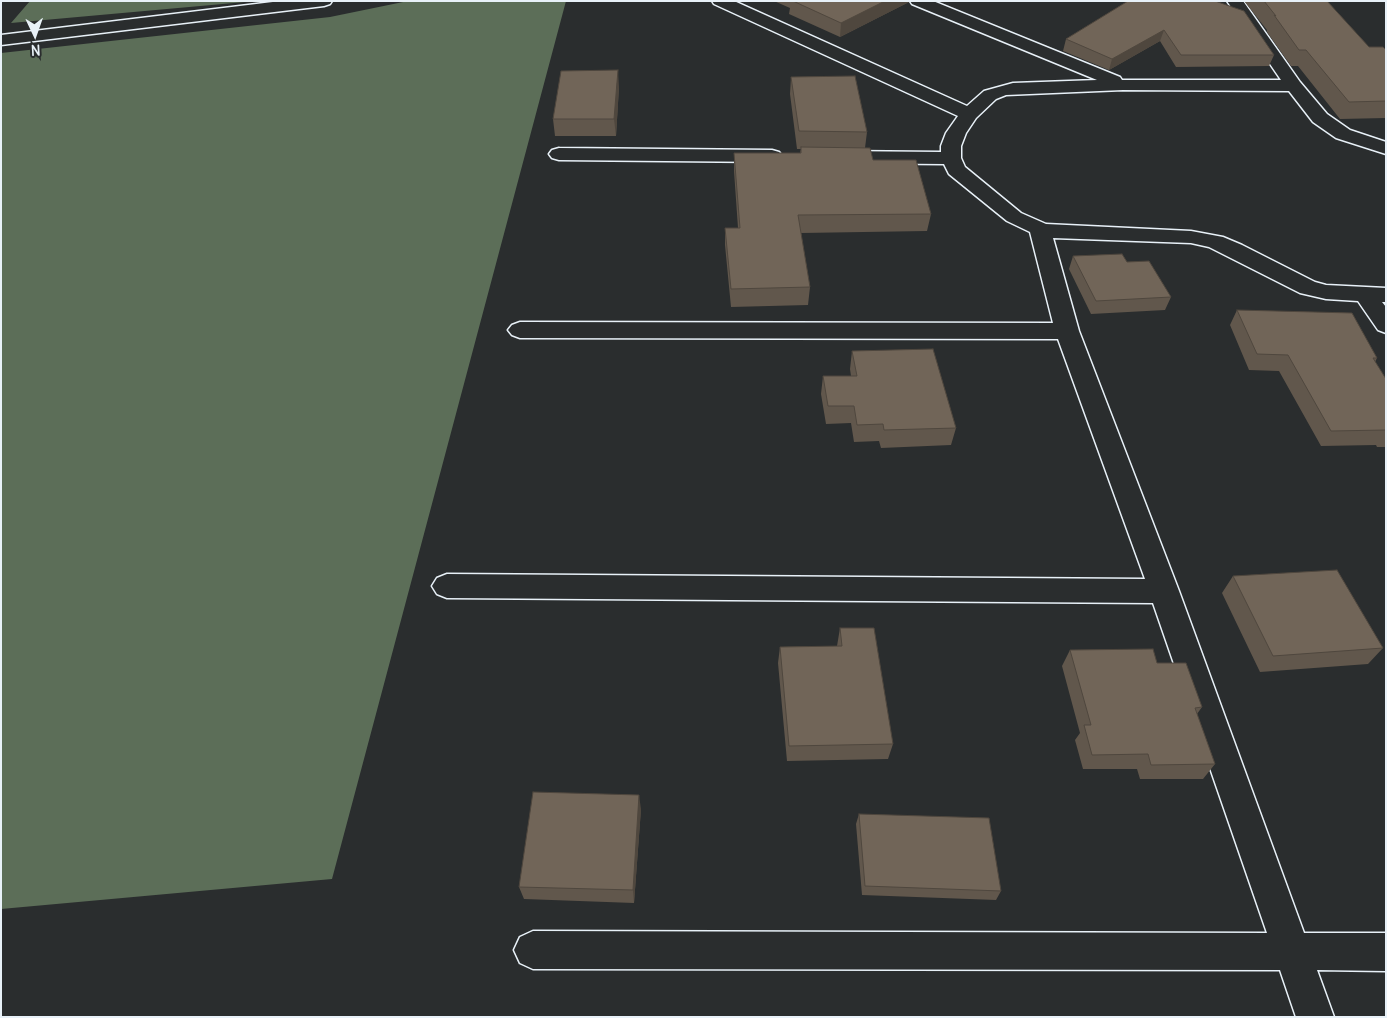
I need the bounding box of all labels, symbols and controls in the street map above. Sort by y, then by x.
north arrow [10,10,60,60]
text: N [30,41,41,59]

